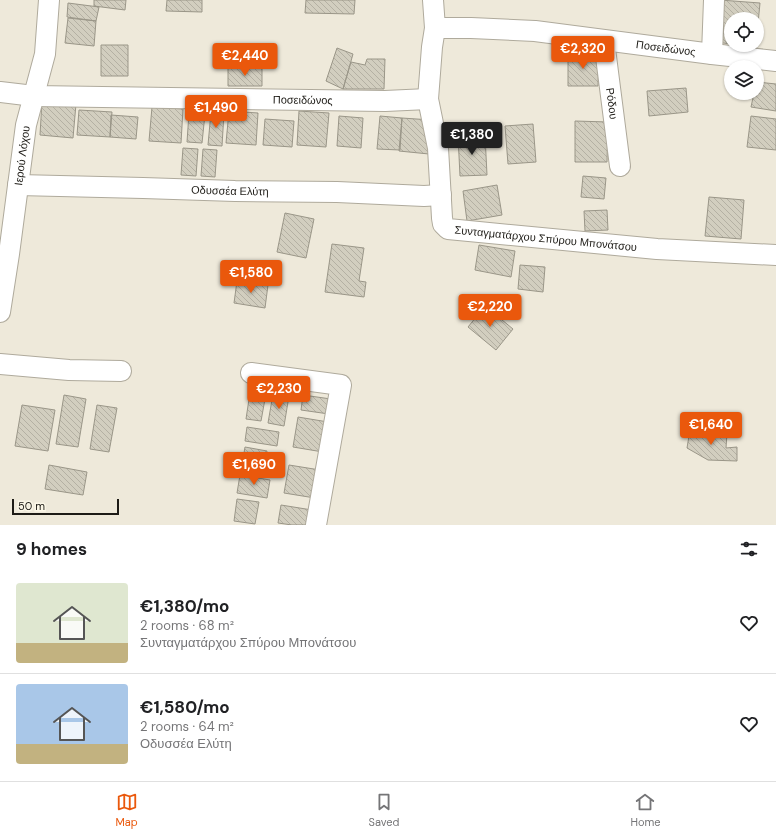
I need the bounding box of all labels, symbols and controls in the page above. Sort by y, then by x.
map controls [724,12,764,100]
button: locate [724,12,764,52]
pin: €2,320 [550,36,616,70]
street label: Ποσειδώνος [635,37,696,59]
text: €2,320 [560,40,606,57]
pin: €2,440 [212,43,278,77]
text: €2,440 [221,47,269,64]
button: layers [724,60,764,100]
street label: Ρόδου [603,87,621,120]
street label: Ποσειδώνος [273,92,333,107]
pin: €1,490 [183,95,249,129]
text: €1,490 [194,99,238,116]
pin: €1,380 [439,122,505,156]
street label: Ιερού Λόχου [11,125,33,186]
text: €1,380 [450,126,494,143]
street label: Οδυσσέα Ελύτη [191,183,269,198]
street label: Συνταγματάρχου Σπύρου Μπονάτσου [454,223,638,254]
pin: €1,580 [218,260,284,294]
text: €1,580 [229,264,273,281]
pin: €2,220 [457,294,523,328]
text: €2,220 [467,298,513,315]
pin: €2,230 [246,376,312,410]
text: €2,230 [256,380,302,397]
pin: €1,640 [678,412,744,446]
text: €1,640 [689,416,733,433]
pin: €1,690 [221,452,287,486]
text: €1,690 [232,456,276,473]
scale bar [12,497,119,516]
text: 50 m [18,499,45,513]
text: 9 homes [16,538,87,560]
icon: filters [738,538,760,560]
text: €1,380/mo [140,595,229,617]
icon: home [48,599,96,647]
icon: heart [738,612,760,634]
text: 2 rooms · 68 m² [140,617,234,634]
text: Συνταγματάρχου Σπύρου Μπονάτσου [140,634,356,651]
text: €1,580/mo [140,696,230,718]
icon: home [48,700,96,748]
icon: heart [738,713,760,735]
text: 2 rooms · 64 m² [140,718,234,735]
text: Οδυσσέα Ελύτη [140,735,232,752]
tab: Map [115,791,138,829]
tab: Saved [369,791,399,829]
tab: Home [630,791,660,829]

